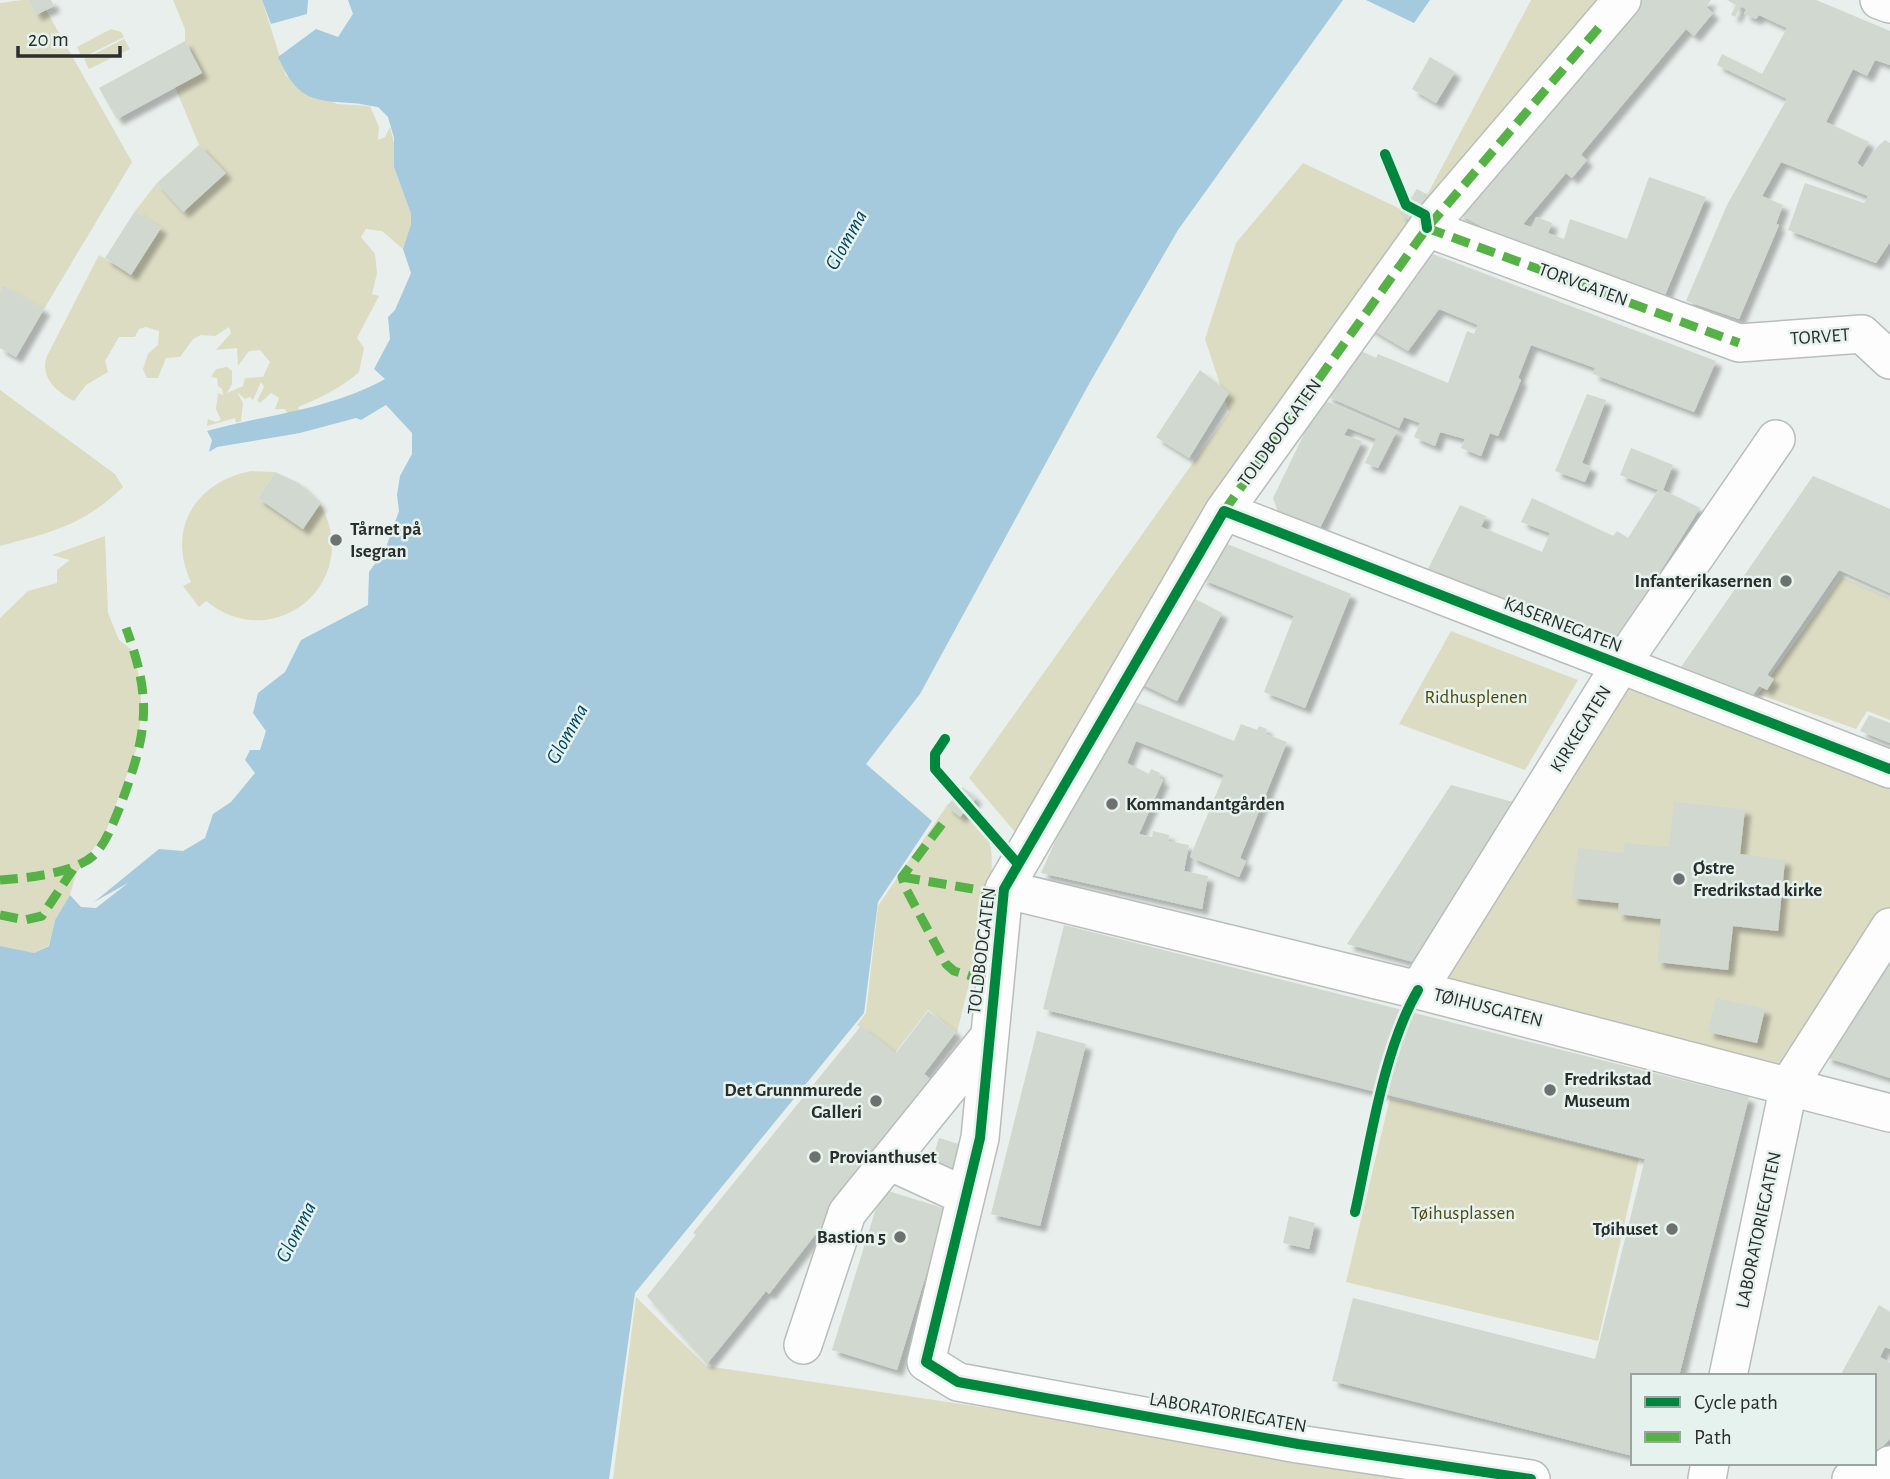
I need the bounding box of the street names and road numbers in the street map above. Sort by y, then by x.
street label: TORVGATEN [1536,260,1630,310]
street label: TORVET [1789,325,1851,349]
street label: TOLDBODGATEN [1235,376,1325,490]
street label: KASERNEGATEN [1501,594,1625,656]
street label: KIRKEGATEN [1547,682,1615,776]
street label: TOLDBODGATEN [965,886,999,1016]
street label: TØIHUSGATEN [1431,985,1545,1031]
street label: LABORATORIEGATEN [1733,1150,1785,1310]
street label: LABORATORIEGATEN [1148,1390,1308,1436]

